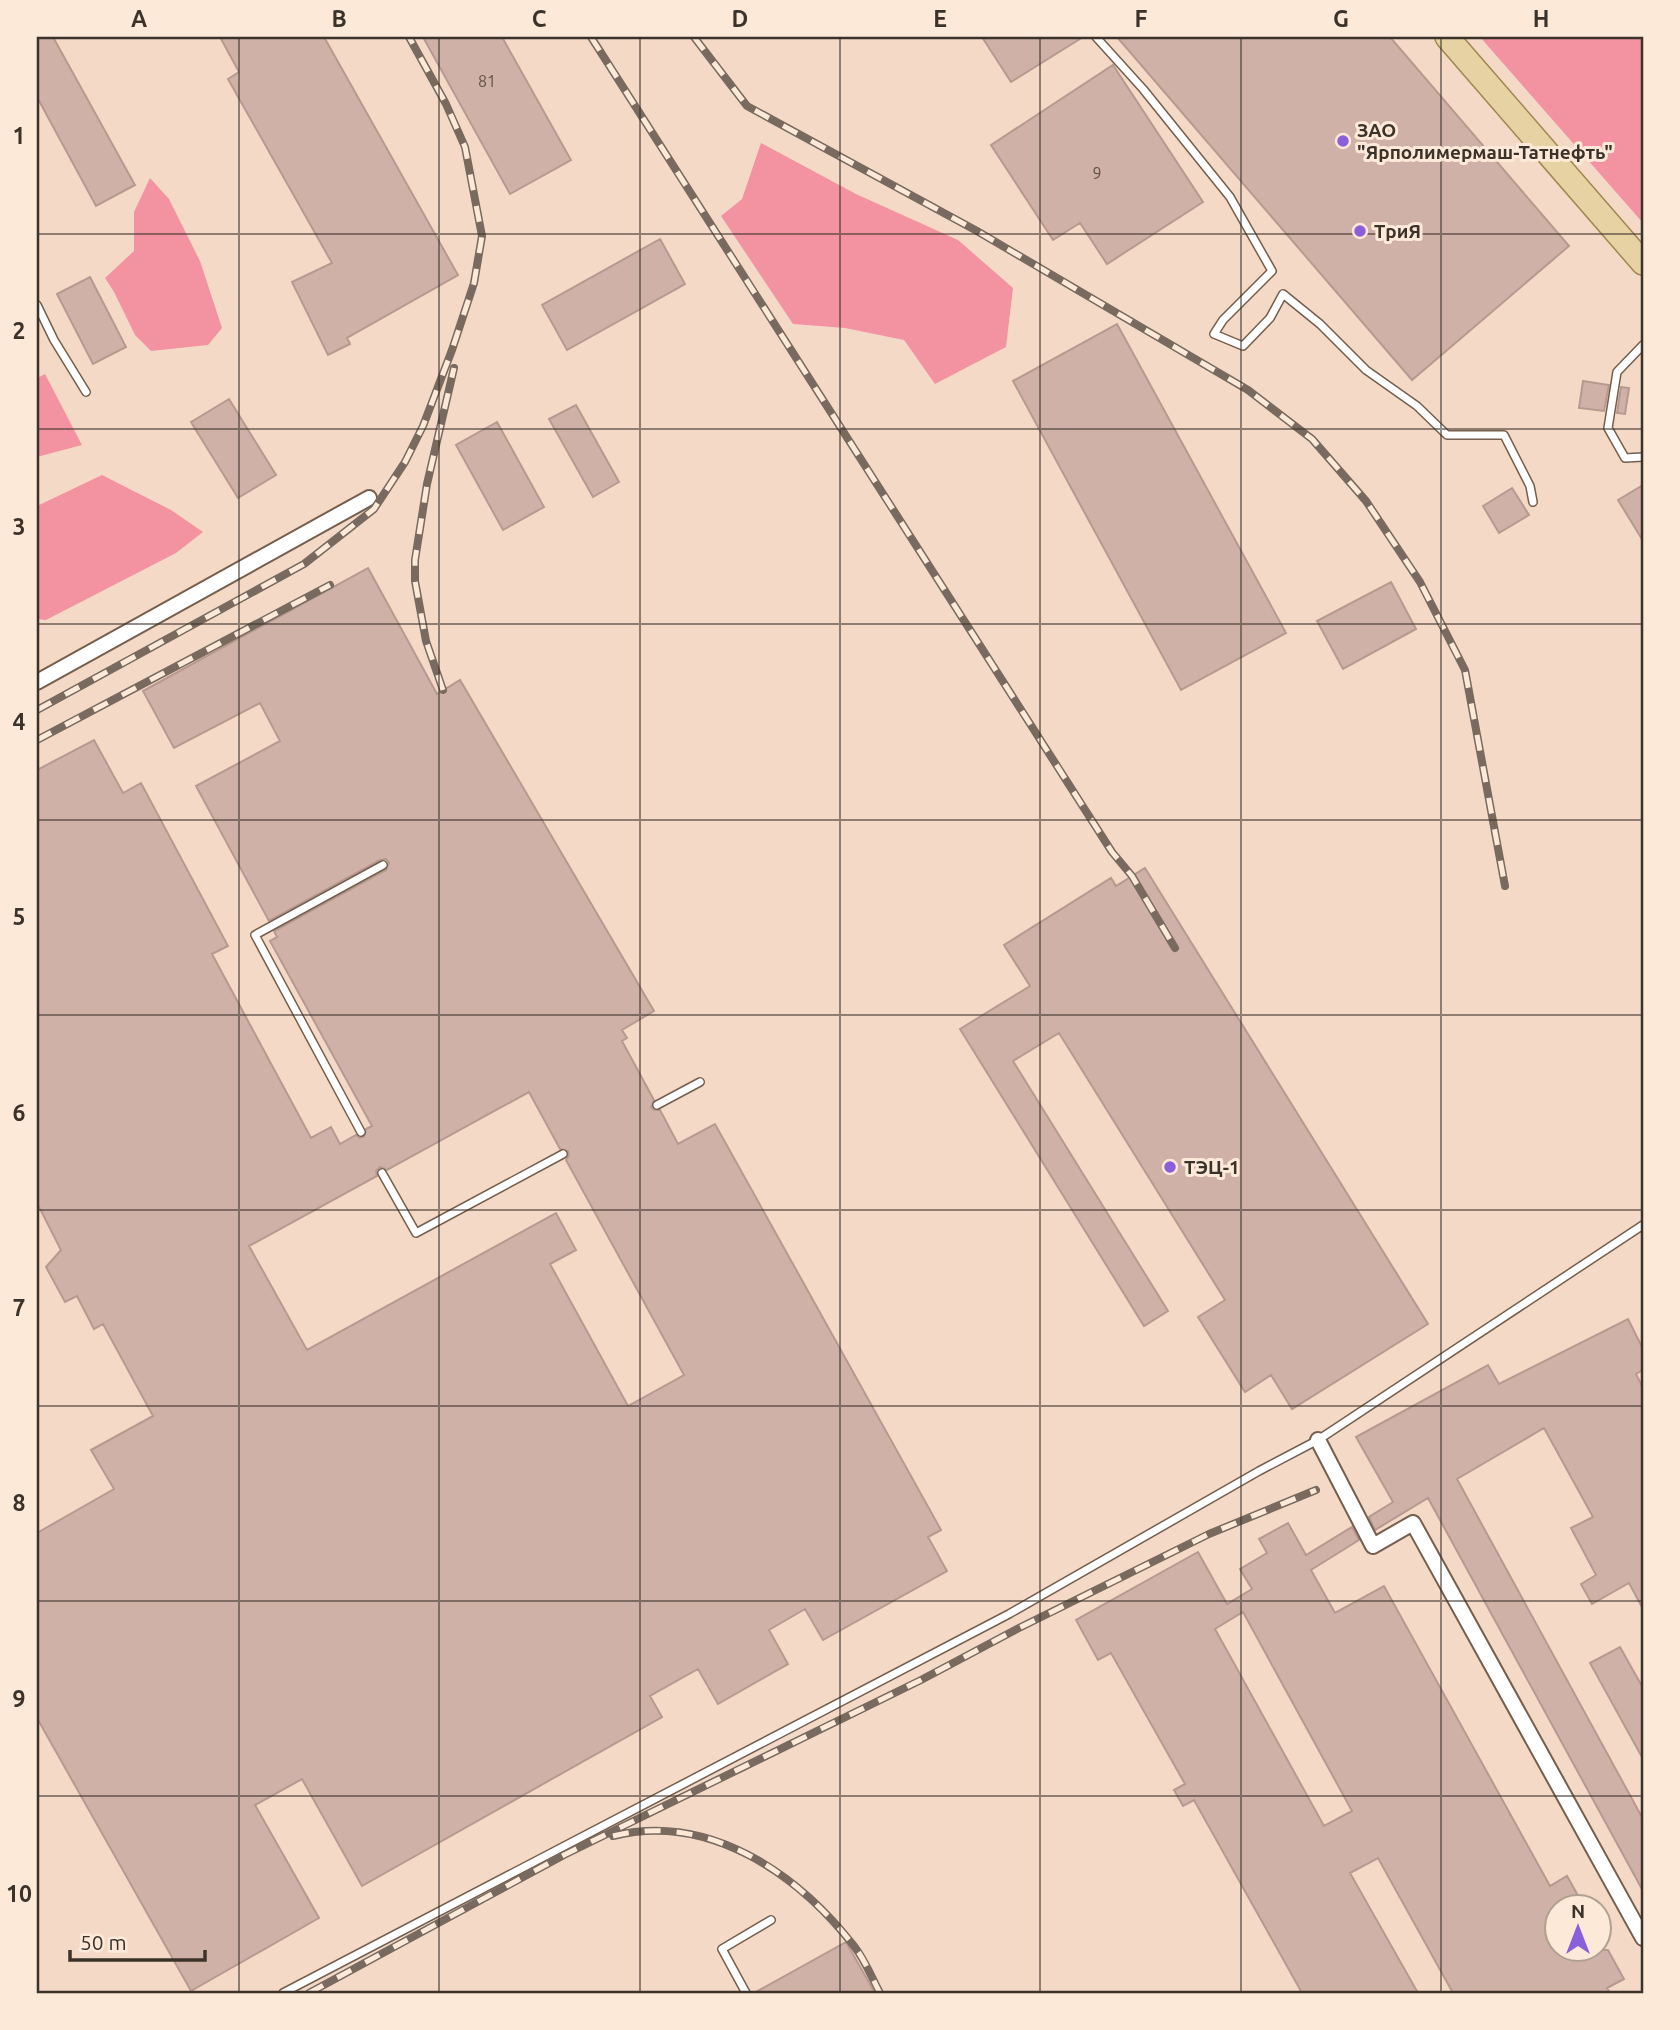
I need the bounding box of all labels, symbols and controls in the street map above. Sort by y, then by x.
text: A [131,6,147,31]
text: B [331,6,347,31]
text: C [532,6,547,31]
text: D [732,6,748,31]
text: E [933,6,947,31]
text: F [1135,6,1148,31]
text: G [1333,6,1349,31]
text: H [1533,6,1549,31]
house number: 81 [478,72,496,90]
place label: ЗАО "Ярполимермаш-Татнефть" [1357,119,1613,163]
text: 1 [13,123,25,148]
marker: ЗАО "Ярполимермаш-Татнефть" [1335,133,1351,149]
house number: 9 [1092,164,1102,182]
place label: ТриЯ [1374,220,1421,242]
marker: ТриЯ [1352,223,1368,239]
text: 2 [13,318,25,343]
text: 3 [13,514,25,539]
text: 4 [13,709,26,734]
text: 5 [13,904,25,929]
text: 6 [13,1100,26,1125]
place label: ТЭЦ-1 [1184,1156,1240,1178]
marker: ТЭЦ-1 [1162,1159,1178,1175]
text: 7 [13,1295,25,1320]
text: 8 [13,1490,25,1515]
text: 9 [13,1686,25,1711]
text: 10 [6,1881,32,1906]
north arrow [1544,1894,1614,1964]
text: N [1571,1900,1585,1922]
scale bar [70,1918,205,1962]
text: 50 m [80,1930,127,1954]

